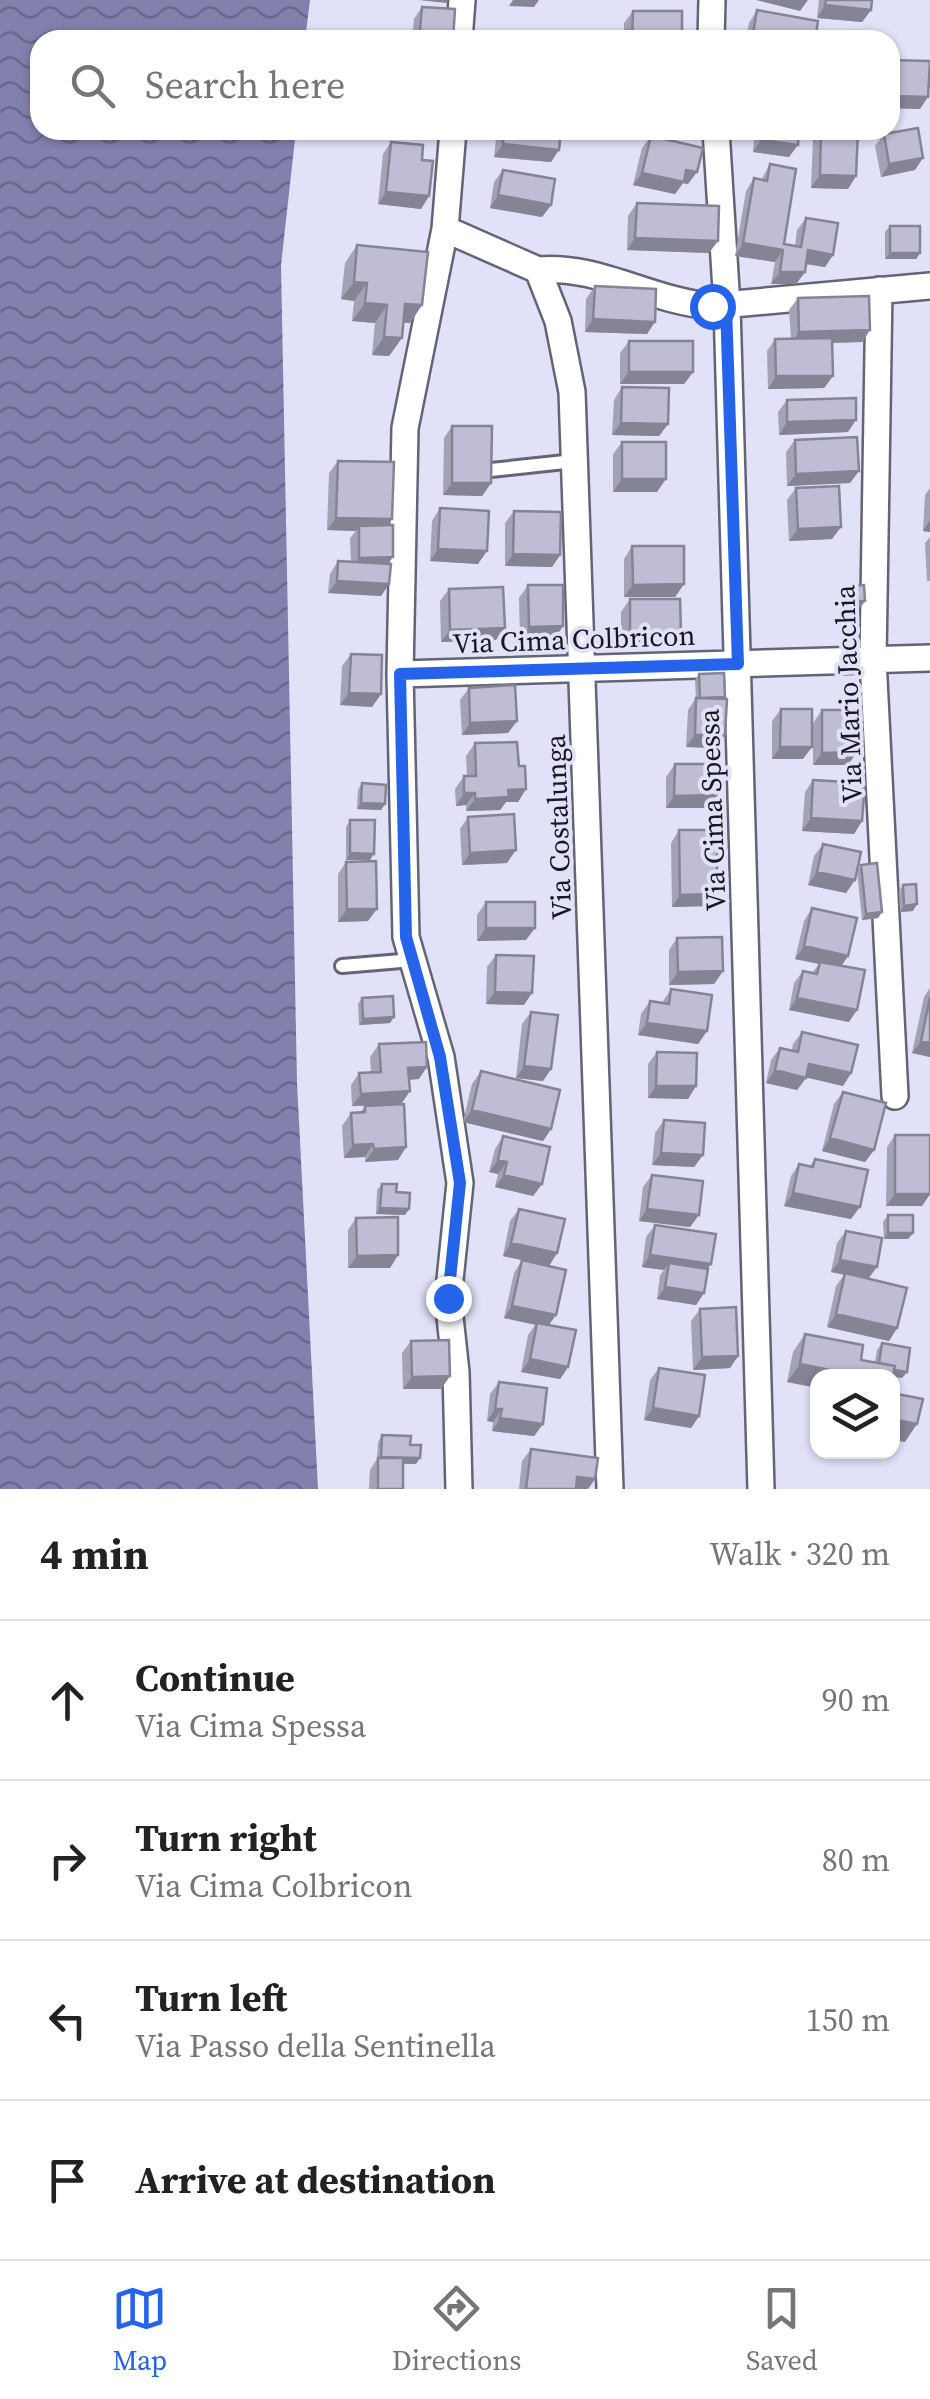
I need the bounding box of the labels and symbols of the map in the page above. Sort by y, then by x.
route start [690,284,736,330]
street label: Via Mario Jacchia [825,583,871,804]
street label: Via Cima Colbricon [452,616,696,662]
street label: Via Cima Spessa [689,707,735,912]
street label: Via Costalunga [536,733,580,920]
route end [426,1276,472,1322]

